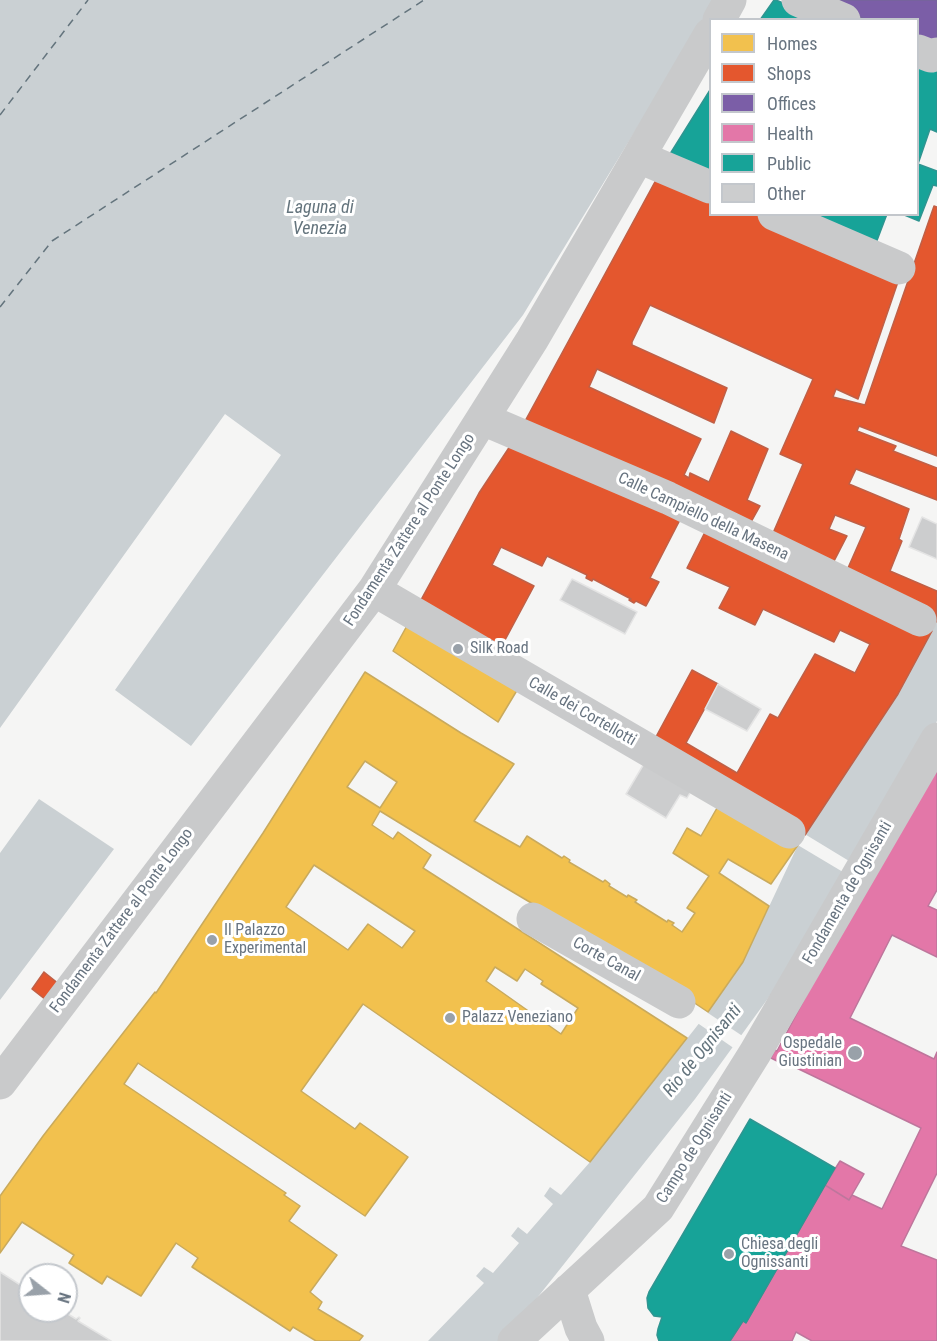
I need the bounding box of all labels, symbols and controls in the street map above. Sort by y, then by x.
legend [709,18,919,216]
text: Homes [767,33,817,54]
text: Shops [767,63,811,84]
text: Offices [767,93,816,114]
text: Health [767,123,813,144]
text: Public [767,153,811,174]
text: Other [767,183,806,204]
water label: Laguna di Venezia [286,197,354,240]
street label: Fondamenta Zattere al Ponte Longo [340,430,480,630]
street label: Calle Campiello della Masena [615,469,791,565]
place label: Silk Road [470,639,529,659]
marker: Silk Road [451,642,465,656]
street label: Calle dei Cortellotti [525,673,639,751]
street label: Fondamenta de Ognisanti [799,818,897,968]
street label: Fondamenta Zattere al Ponte Longo [46,825,198,1017]
place label: Il Palazzo Experimental [224,921,306,959]
marker: Il Palazzo Experimental [205,933,219,947]
street label: Corte Canal [569,934,643,986]
water label: Rio de Ognisanti [659,1000,747,1102]
place label: Palazz Veneziano [462,1008,573,1028]
marker: Palazz Veneziano [443,1011,457,1025]
place label: Ospedale Giustinian [779,1034,842,1072]
marker: Ospedale Giustinian [846,1044,864,1062]
street label: Campo de Ognisanti [653,1089,737,1207]
place label: Chiesa degli Ognissanti [741,1235,818,1273]
marker: Chiesa degli Ognissanti [722,1247,736,1261]
north arrow [18,1263,78,1323]
text: N [53,1290,74,1305]

